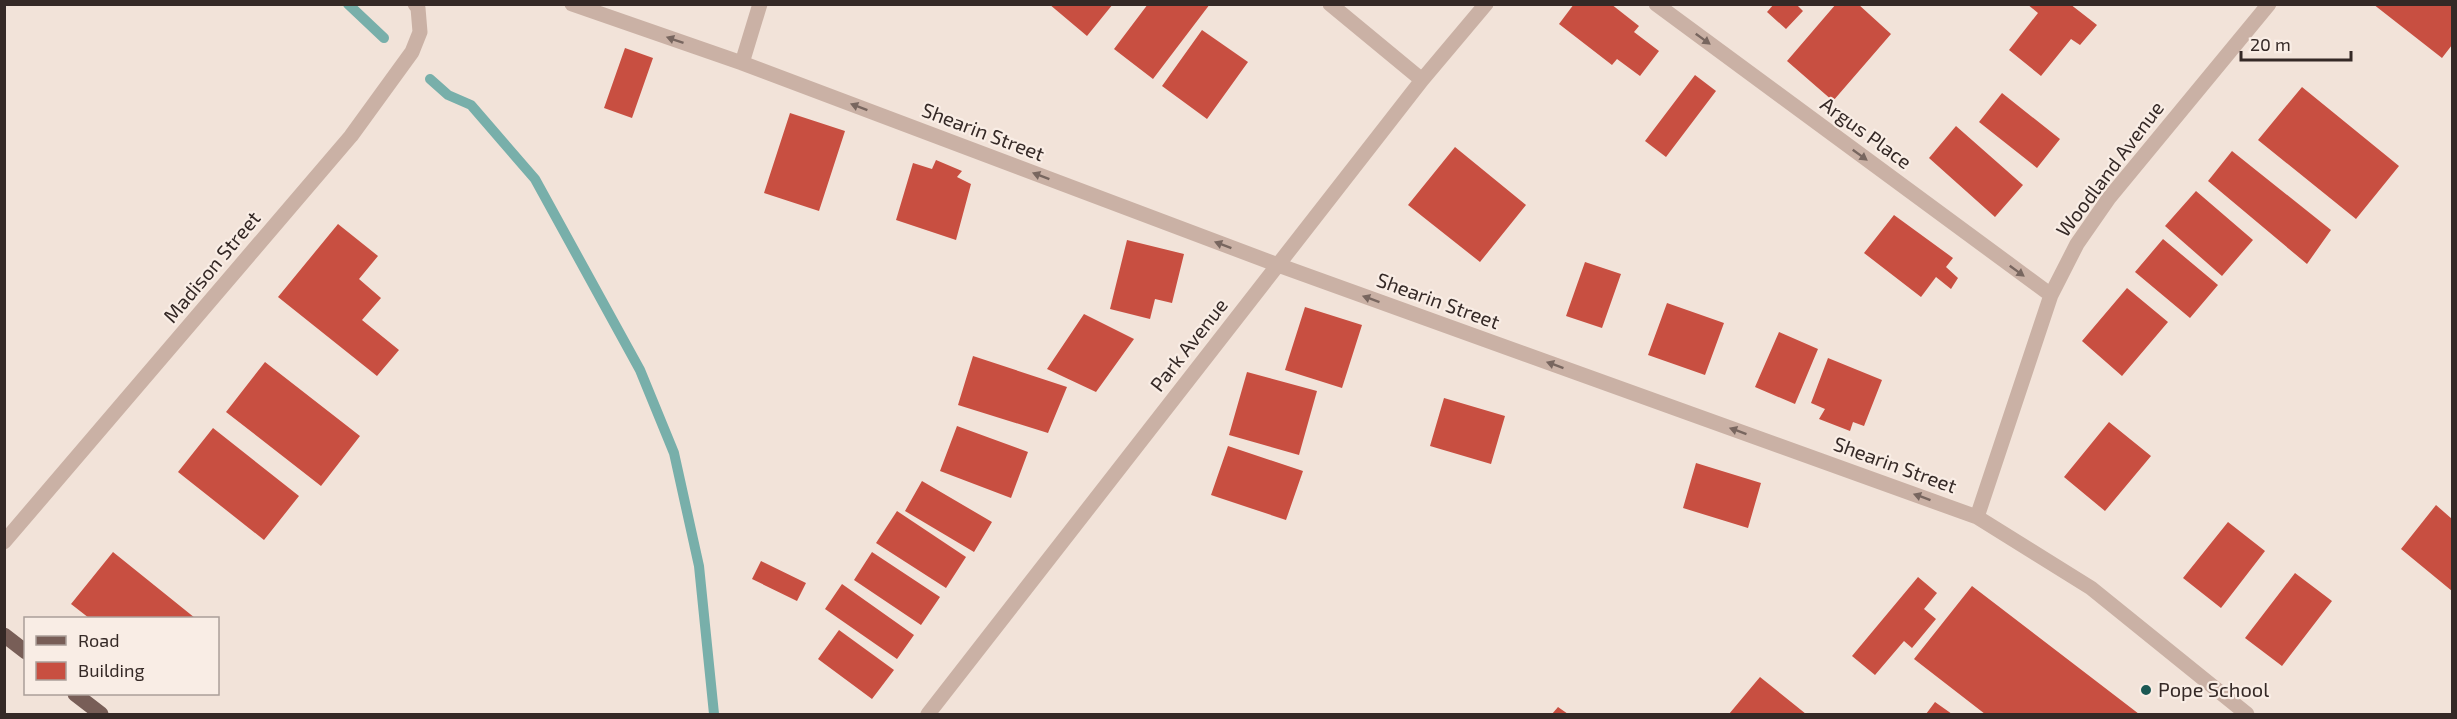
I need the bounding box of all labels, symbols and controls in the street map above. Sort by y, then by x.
scale bar [2241,24,2350,62]
one-way arrow [1695,33,1711,45]
text: 20 m [2250,33,2291,55]
one-way arrow [666,35,684,45]
street label: Argus Place [1816,91,1917,173]
street label: Woodland Avenue [2050,96,2168,241]
street label: Shearin Street [919,97,1048,166]
one-way arrow [849,102,867,112]
one-way arrow [1852,149,1868,161]
one-way arrow [1032,171,1050,180]
street label: Madison Street [158,205,265,327]
one-way arrow [1214,239,1232,249]
one-way arrow [2009,264,2024,276]
street label: Shearin Street [1374,267,1504,334]
street label: Park Avenue [1144,293,1232,396]
one-way arrow [1362,293,1380,303]
one-way arrow [1546,359,1564,369]
one-way arrow [1729,426,1747,436]
street label: Shearin Street [1831,431,1961,498]
one-way arrow [1913,492,1931,502]
legend [24,617,219,695]
text: Road [78,629,119,651]
text: Building [78,659,145,681]
place label: Pope School [2158,677,2269,701]
marker: Pope School [2139,683,2153,697]

